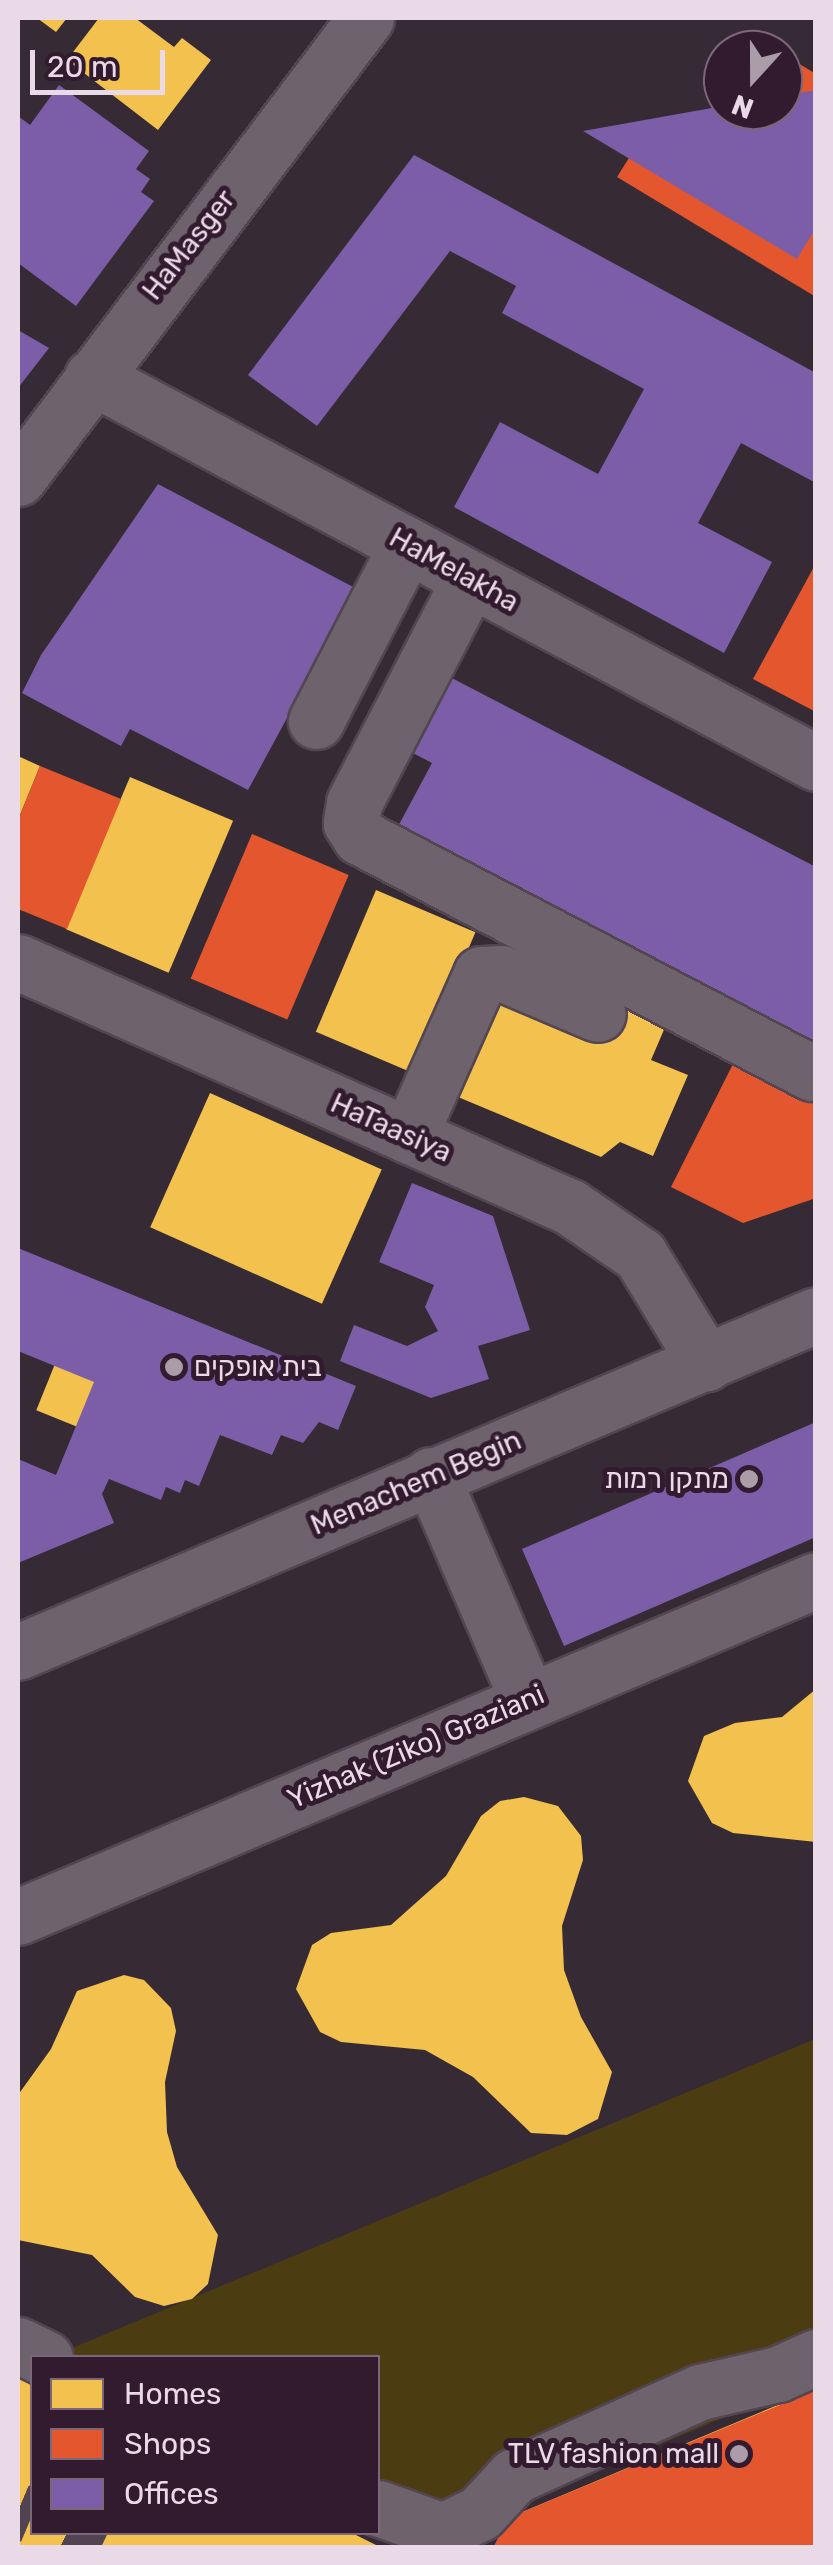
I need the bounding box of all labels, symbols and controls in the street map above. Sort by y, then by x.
scale bar [35,30,170,92]
north arrow [703,30,803,130]
text: 20 m [47,49,118,85]
text: N [727,88,758,126]
street label: HaMasger [136,183,242,307]
street label: HaMelakha [384,521,524,619]
street label: HaTaasiya [325,1086,457,1170]
place label: בית אופקים [194,1350,322,1384]
marker: בית אופקים [163,1356,185,1378]
street label: Menachem Begin [306,1424,526,1542]
place label: מתקן רמות [604,1462,729,1496]
marker: מתקן רמות [738,1468,760,1490]
street label: Yizhak (Ziko) Graziani [283,1678,549,1816]
legend [30,2355,380,2535]
text: Homes [124,2376,221,2412]
text: Shops [124,2426,211,2462]
place label: TLV fashion mall [506,2437,719,2471]
marker: TLV fashion mall [728,2443,750,2465]
text: Offices [124,2476,219,2512]

